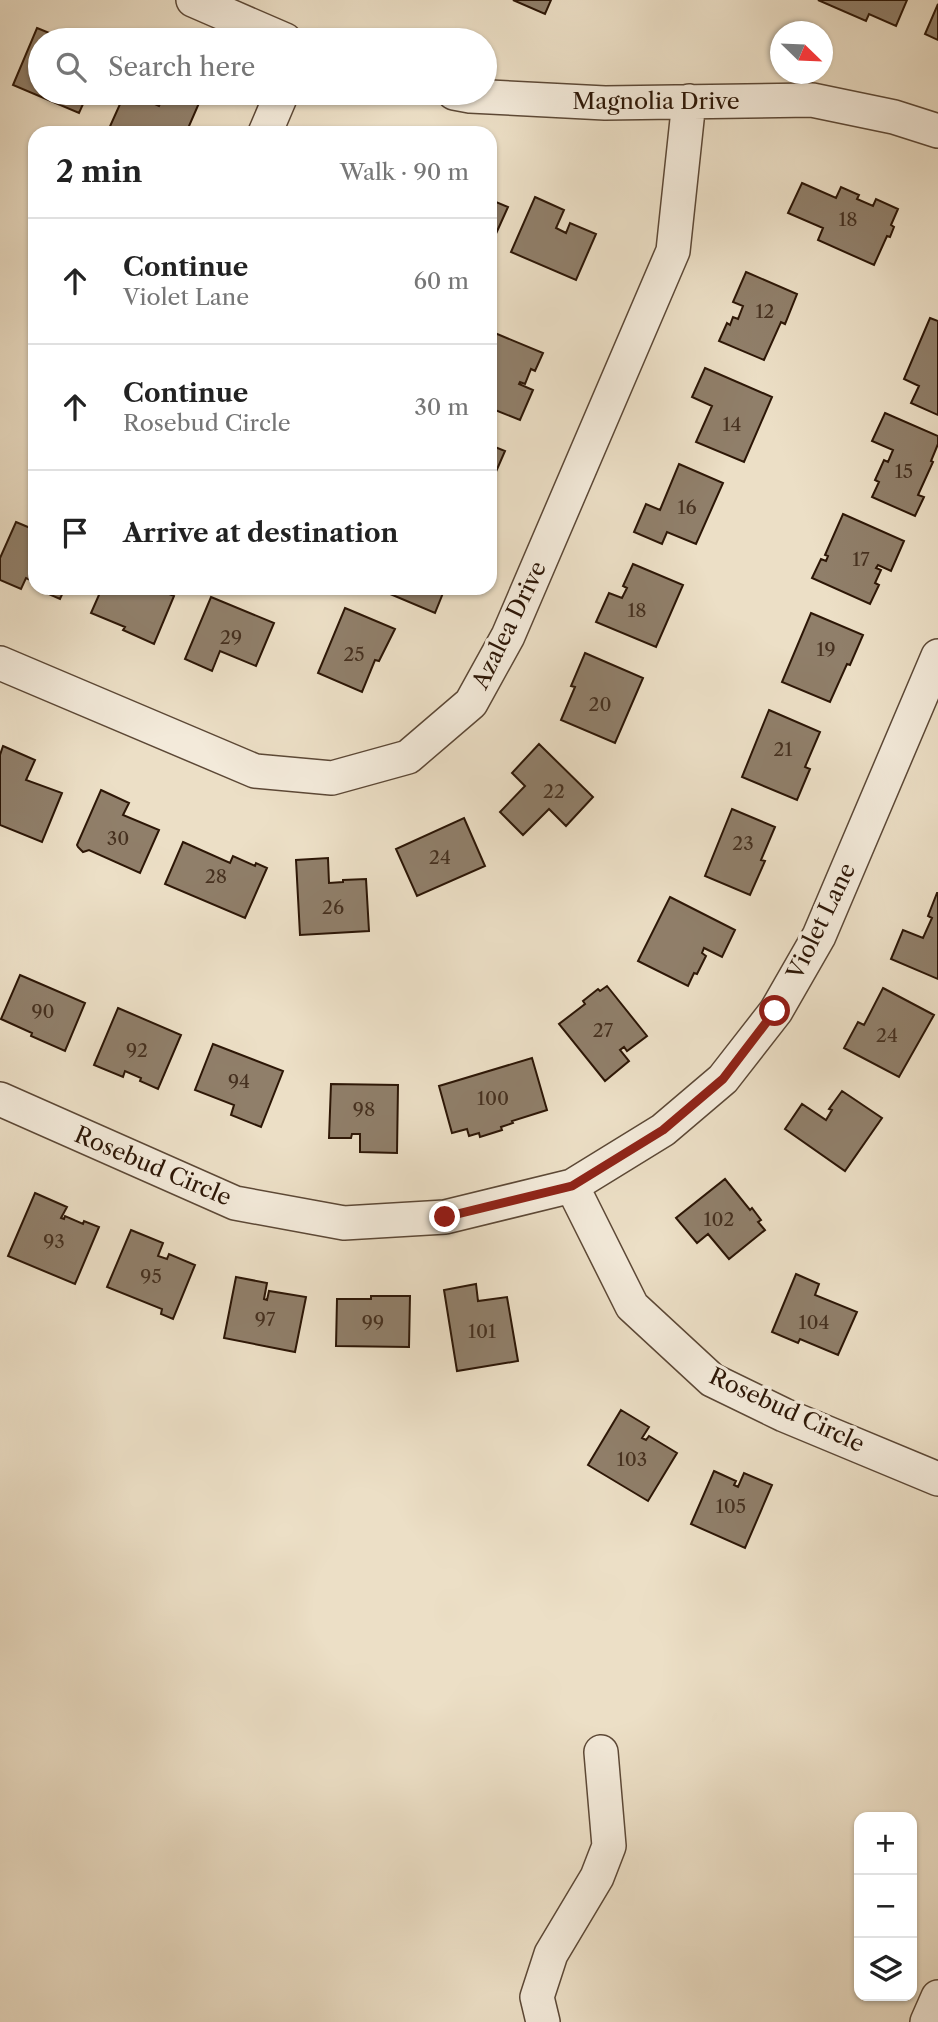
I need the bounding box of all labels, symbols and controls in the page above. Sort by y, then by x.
north arrow [770,21,833,84]
search box [28,28,497,105]
icon: search [52,48,90,86]
text: Search here [108,51,255,83]
street label: Magnolia Drive [572,87,740,115]
text: 2 min [56,153,142,190]
text: Walk · 90 m [340,158,469,186]
house number: 18 [838,208,858,231]
text: Continue [123,251,248,283]
icon: ahead [56,262,94,300]
text: 60 m [413,267,469,295]
text: Violet Lane [123,283,249,311]
house number: 12 [756,300,775,323]
text: Continue [123,377,248,409]
icon: ahead [56,388,94,426]
text: 30 m [414,393,469,421]
text: Rosebud Circle [123,409,291,437]
house number: 14 [723,413,741,436]
house number: 15 [895,460,913,483]
house number: 16 [677,496,697,519]
icon: arrive [56,514,94,552]
text: Arrive at destination [123,517,398,549]
house number: 17 [852,548,870,571]
street label: Azalea Drive [466,557,552,694]
house number: 18 [627,599,647,622]
house number: 29 [220,626,242,649]
house number: 19 [816,638,836,661]
house number: 25 [343,643,365,666]
house number: 20 [589,693,611,716]
house number: 21 [774,738,792,761]
house number: 22 [543,780,565,803]
house number: 30 [107,827,129,850]
house number: 23 [732,832,754,855]
house number: 24 [429,846,451,869]
street label: Violet Lane [780,858,861,985]
house number: 28 [205,865,227,888]
house number: 26 [322,896,344,919]
route start [759,995,790,1026]
house number: 90 [31,1000,55,1023]
house number: 27 [593,1019,614,1042]
house number: 24 [876,1024,898,1047]
house number: 92 [126,1039,148,1062]
house number: 94 [228,1070,250,1093]
house number: 100 [477,1087,509,1110]
house number: 98 [353,1098,375,1121]
street label: Rosebud Circle [70,1120,236,1212]
route end [429,1201,460,1232]
house number: 102 [704,1208,735,1231]
house number: 93 [43,1230,65,1253]
house number: 95 [140,1265,162,1288]
house number: 97 [255,1308,276,1331]
house number: 99 [362,1311,384,1334]
house number: 104 [798,1311,830,1334]
house number: 101 [468,1320,496,1343]
street label: Rosebud Circle [705,1362,869,1458]
house number: 103 [617,1448,647,1471]
house number: 105 [716,1495,746,1518]
map controls [854,1812,917,2001]
button: + [854,1812,917,1875]
button: − [854,1875,917,1938]
button: layers [854,1938,917,2001]

